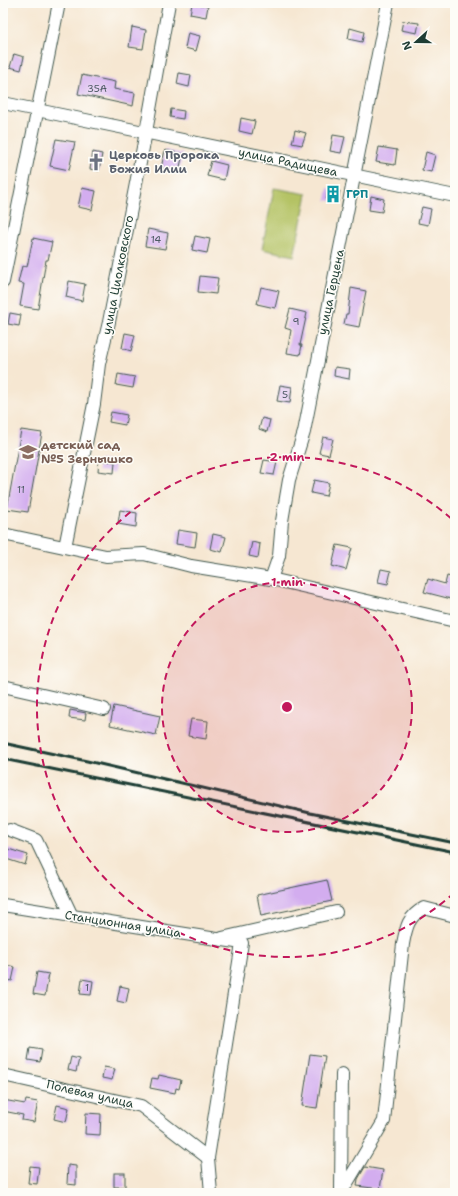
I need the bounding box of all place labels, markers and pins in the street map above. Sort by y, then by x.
place label: Церковь Пророка Божия Илии [109,147,220,177]
church icon: Церковь Пророка Божия Илии [86,152,106,172]
building icon: ГРП [323,184,343,204]
place label: ГРП [346,186,368,202]
place label: детский сад №5 Зернышко [41,437,133,467]
school or university icon: детский сад №5 Зернышко [18,442,38,462]
centre of rings [280,700,294,714]

